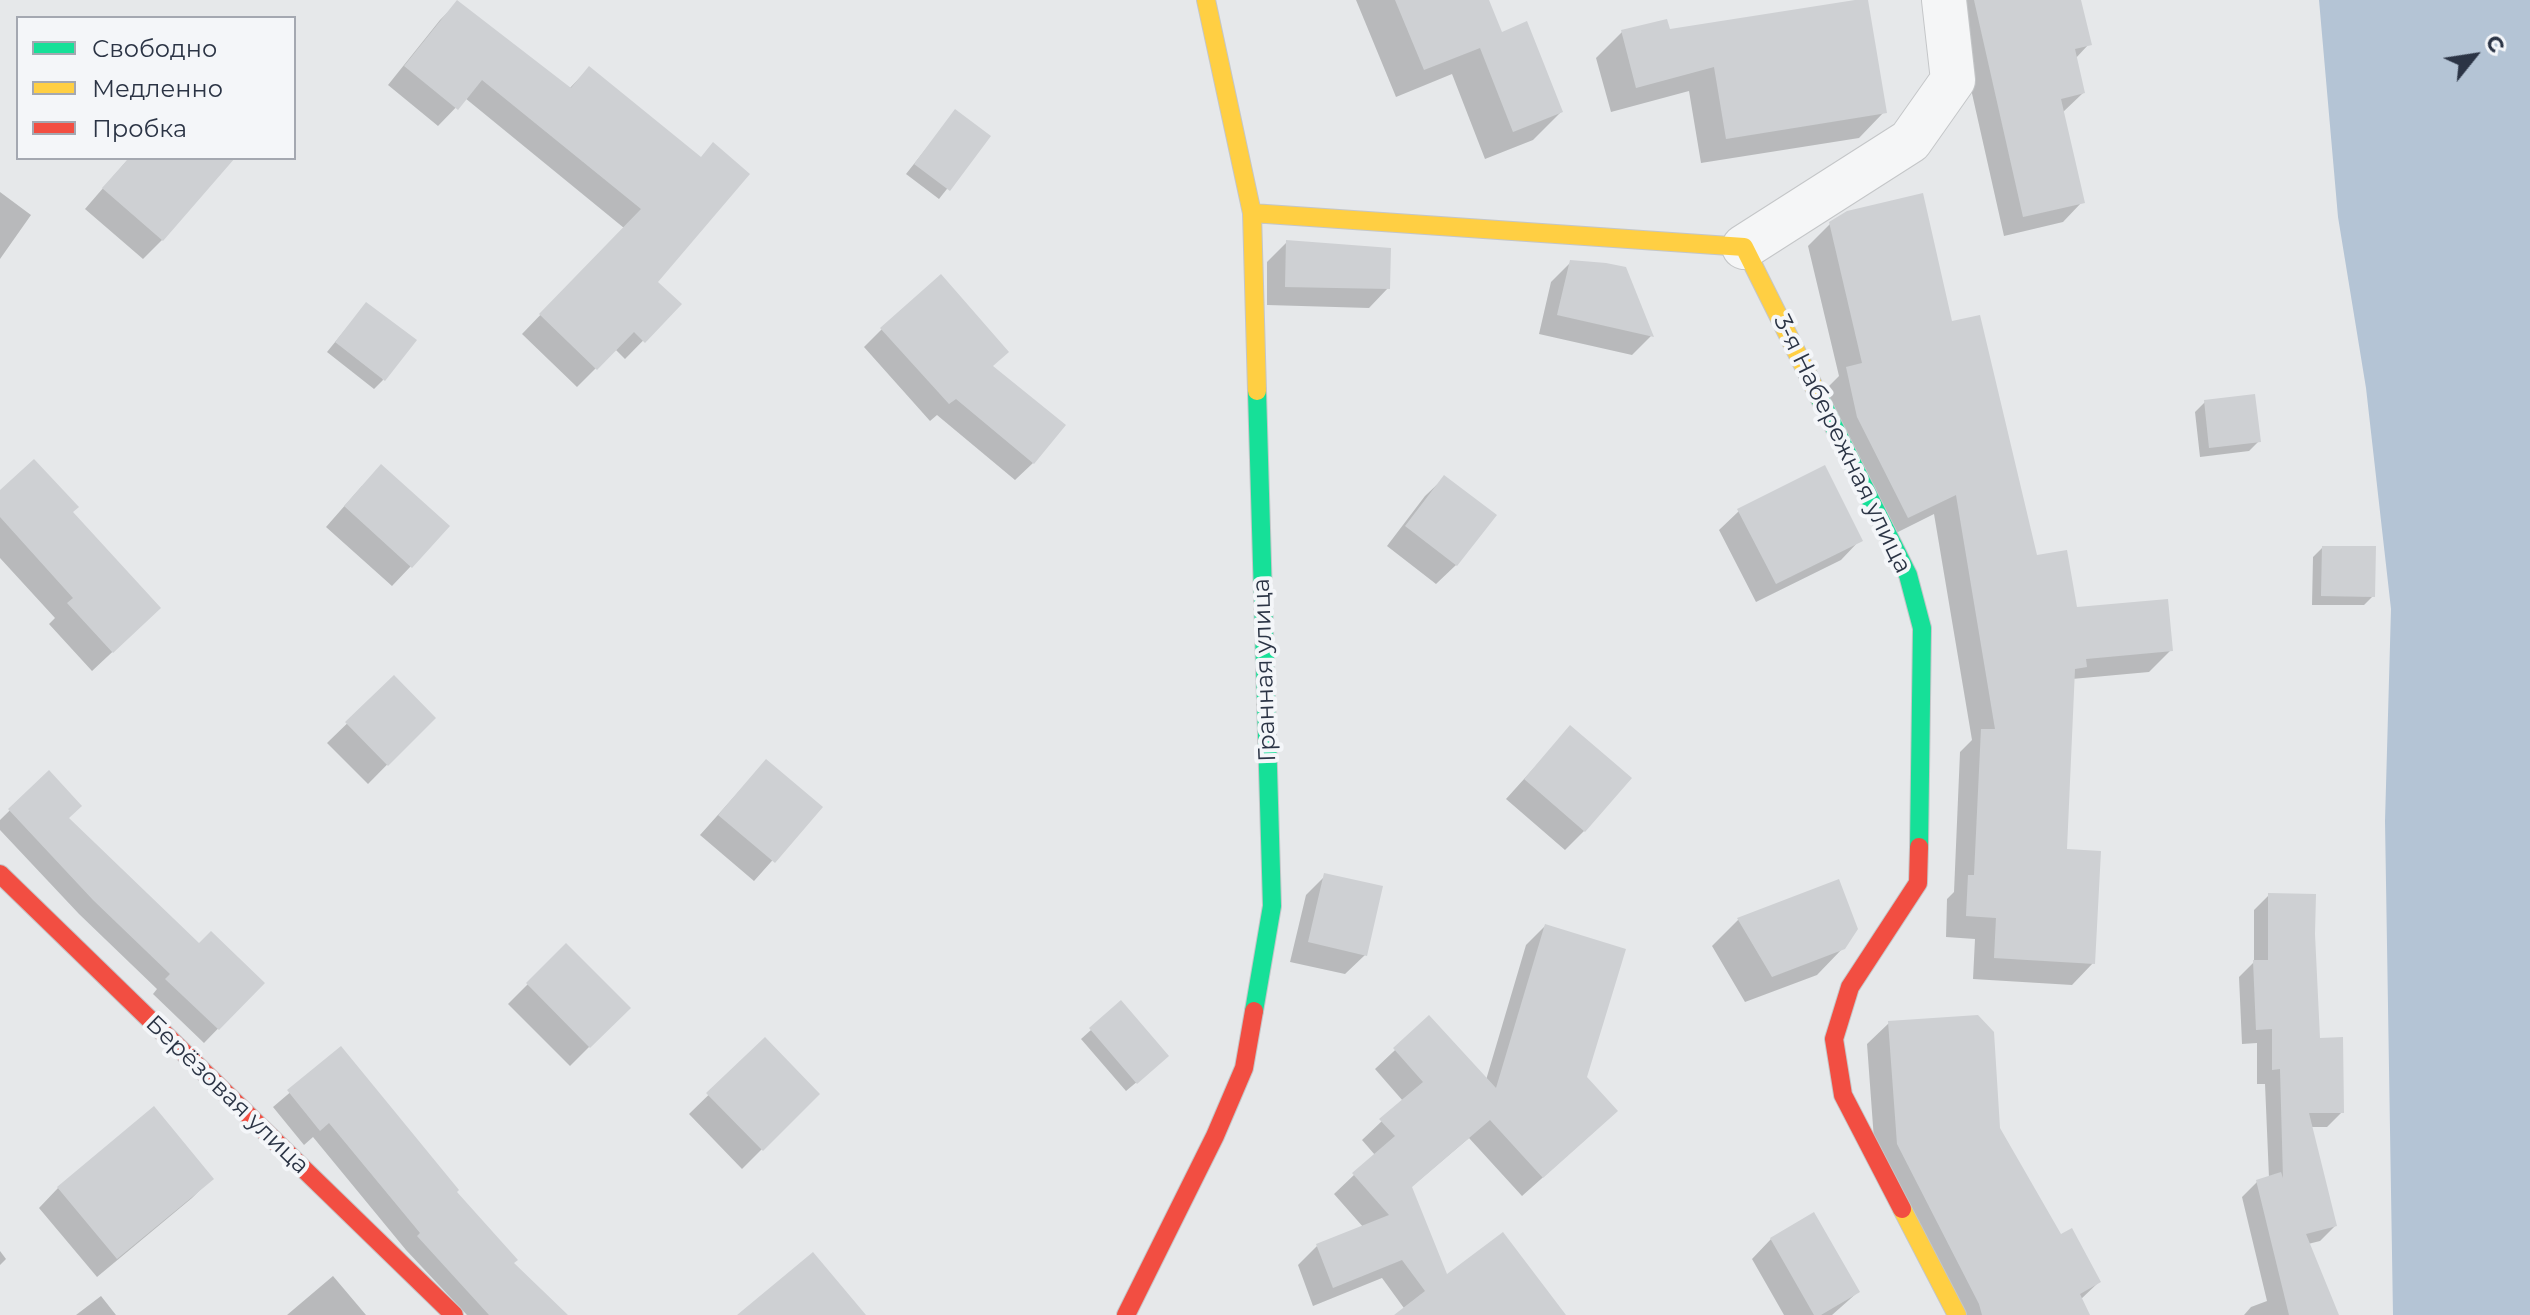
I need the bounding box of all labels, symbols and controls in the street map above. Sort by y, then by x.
legend [16,16,296,160]
north arrow [2434,16,2514,96]
text: С [2480,30,2511,57]
text: Свободно [92,34,217,63]
text: Медленно [92,74,223,103]
text: Пробка [92,114,187,143]
street label: 3-я Набережная улица [1767,310,1917,578]
street label: Гранная улица [1247,578,1283,762]
street label: Берёзовая улица [139,1010,315,1180]

